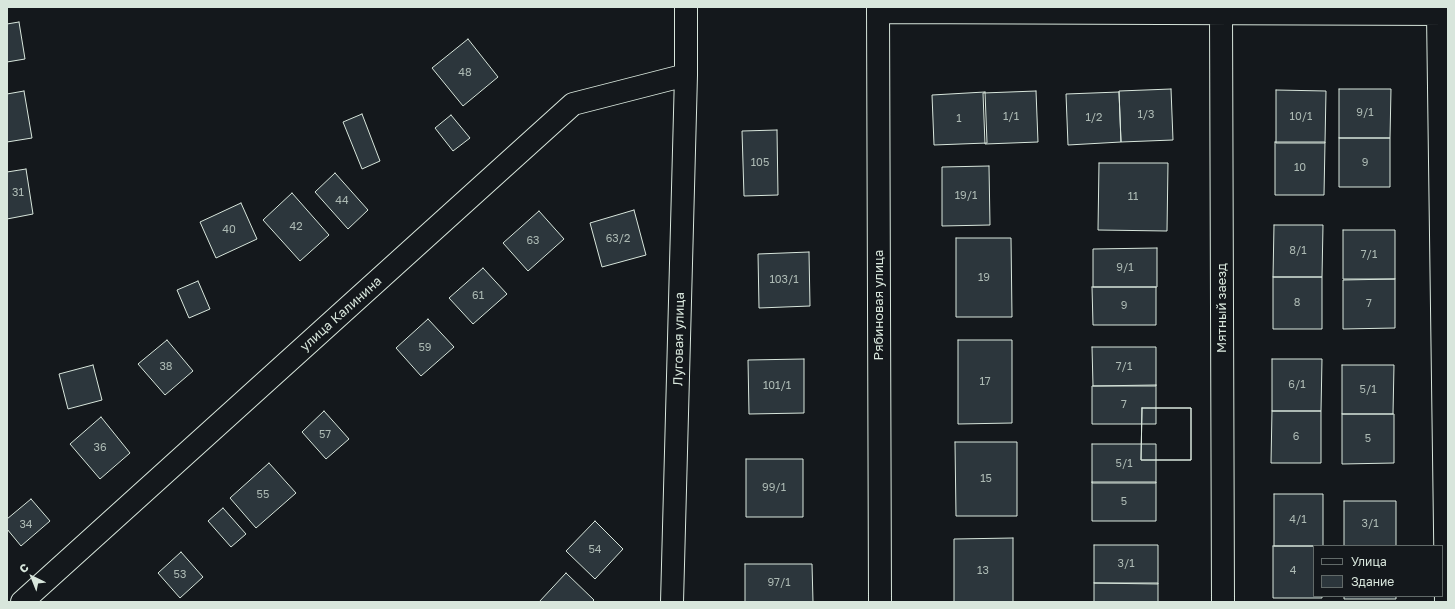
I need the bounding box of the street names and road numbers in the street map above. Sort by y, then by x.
street label: Рябиновая улица [871,250,887,360]
street label: Мятный заезд [1214,263,1230,353]
street label: улица Калинина [297,273,385,355]
street label: Луговая улица [670,292,688,386]

